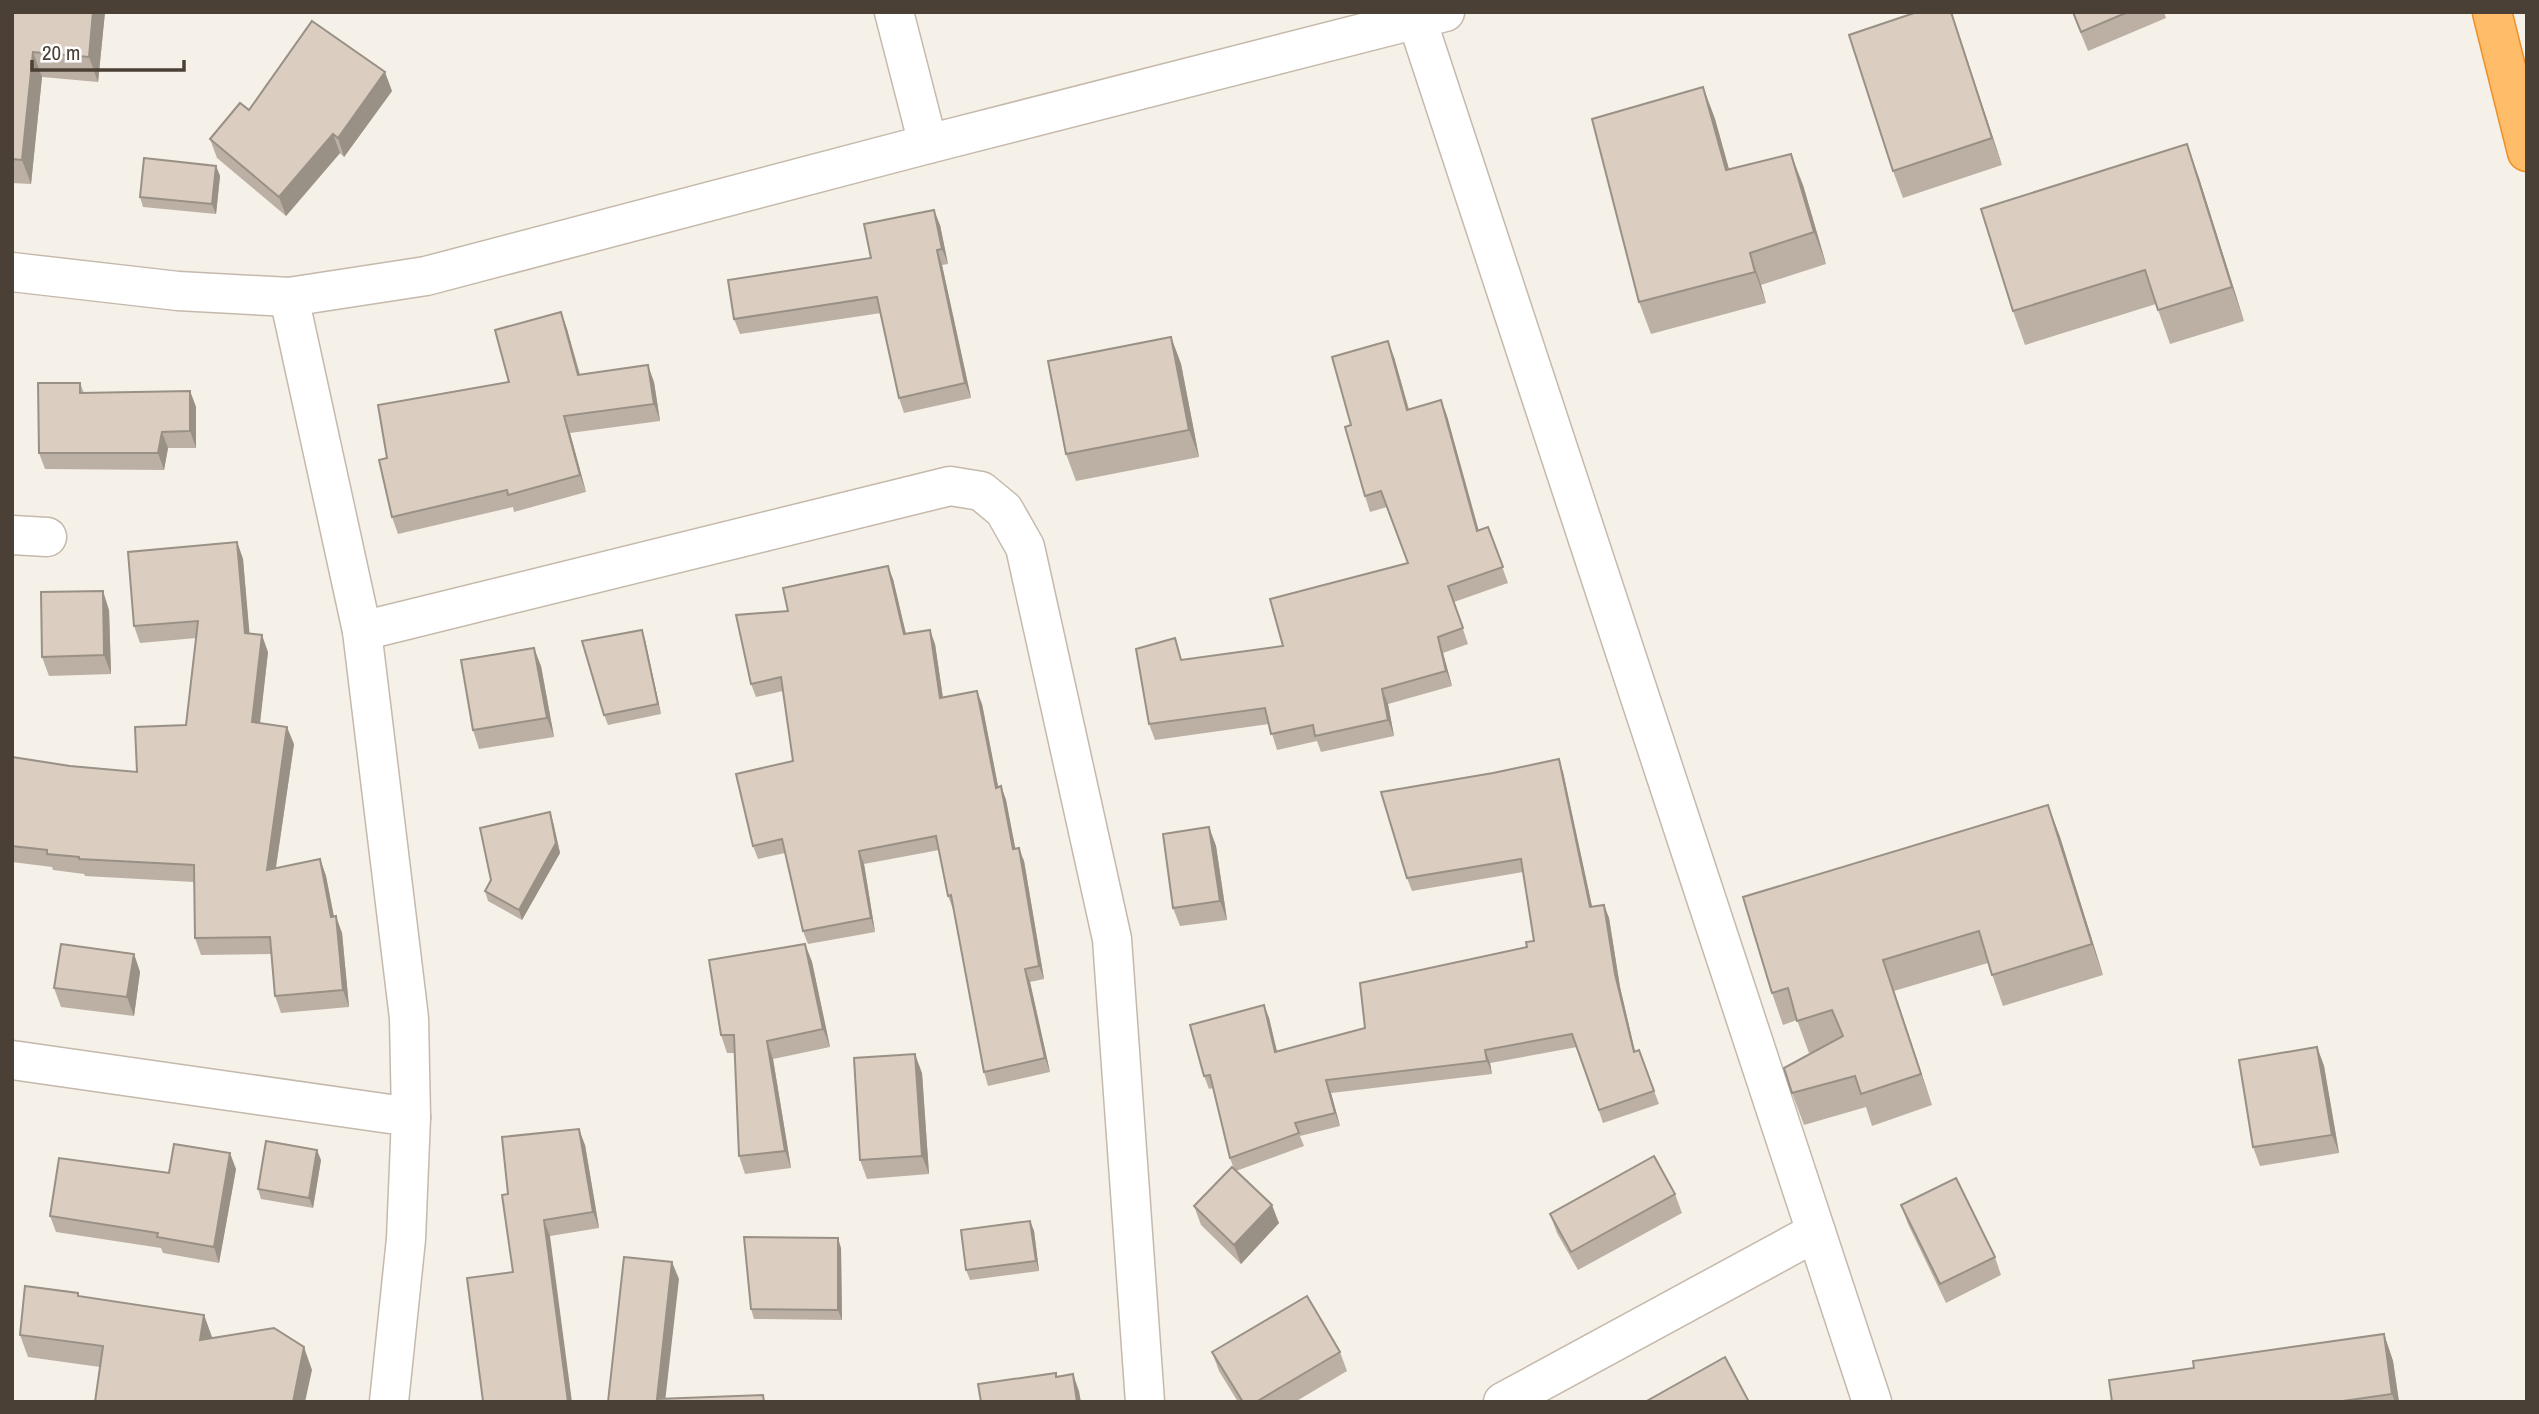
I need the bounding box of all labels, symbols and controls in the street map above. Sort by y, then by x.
scale bar [32,28,184,72]
text: 20 m [42,38,80,67]

